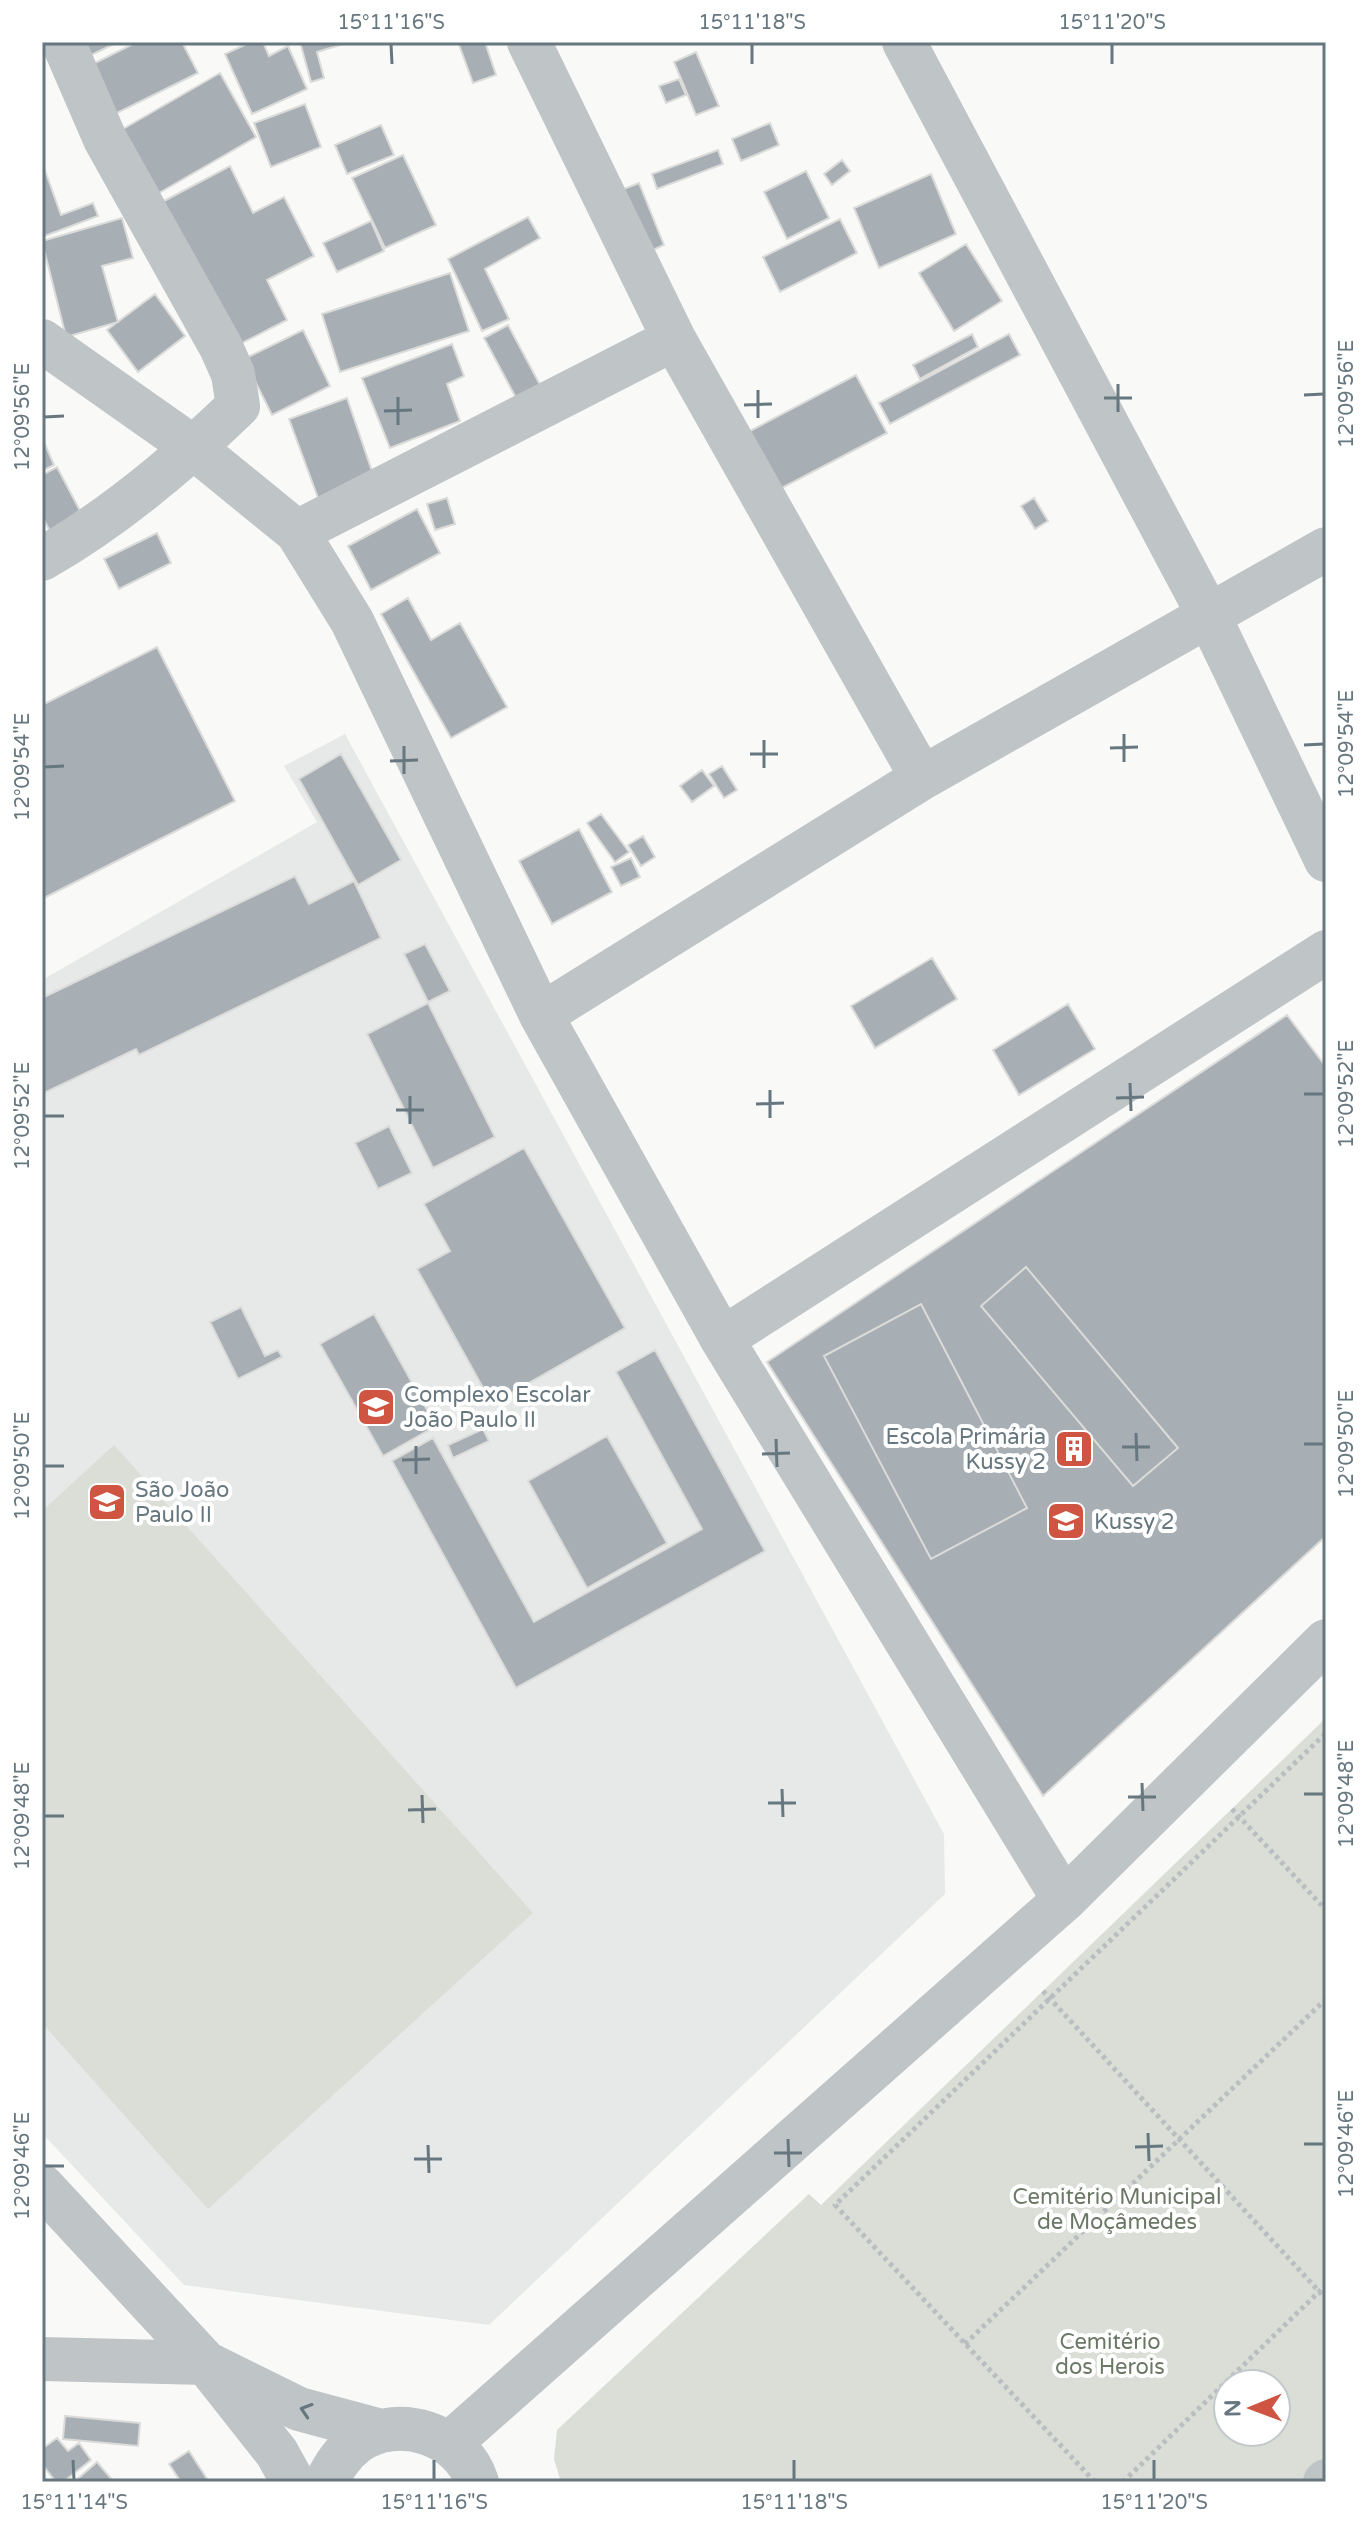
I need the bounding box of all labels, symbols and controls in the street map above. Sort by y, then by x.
text: 15°11'16"S [337,11,445,35]
text: 15°11'18"S [698,11,806,35]
text: 15°11'20"S [1058,11,1166,35]
text: 12°09'56"E [1335,340,1359,448]
text: 12°09'56"E [11,363,35,471]
text: 12°09'54"E [1335,690,1359,798]
text: 12°09'54"E [11,713,35,821]
text: 12°09'52"E [1335,1040,1359,1148]
text: 12°09'52"E [11,1062,35,1170]
place label: Complexo Escolar João Paulo II [404,1382,591,1433]
school or university icon: Complexo Escolar João Paulo II [355,1386,397,1428]
text: 12°09'50"E [1335,1390,1359,1498]
text: 12°09'50"E [11,1412,35,1520]
place label: Escola Primária Kussy 2 [886,1424,1046,1475]
building icon: Escola Primária Kussy 2 [1053,1428,1095,1470]
place label: São João Paulo II [135,1477,229,1528]
school or university icon: São João Paulo II [86,1481,128,1523]
school or university icon: Kussy 2 [1045,1500,1087,1542]
place label: Kussy 2 [1094,1509,1175,1535]
text: 12°09'48"E [1335,1740,1359,1848]
text: 12°09'48"E [11,1762,35,1870]
text: 12°09'46"E [1335,2090,1359,2198]
text: 12°09'46"E [11,2112,35,2220]
park label: Cemitério Municipal de Moçâmedes [1013,2184,1221,2235]
park label: Cemitério dos Herois [1055,2329,1165,2380]
north arrow [1212,2368,1292,2448]
text: N [1220,2399,1246,2417]
one-way arrow [299,2404,313,2420]
text: 15°11'14"S [20,2491,128,2515]
text: 15°11'16"S [380,2491,488,2515]
text: 15°11'18"S [740,2491,848,2515]
text: 15°11'20"S [1100,2491,1208,2515]

